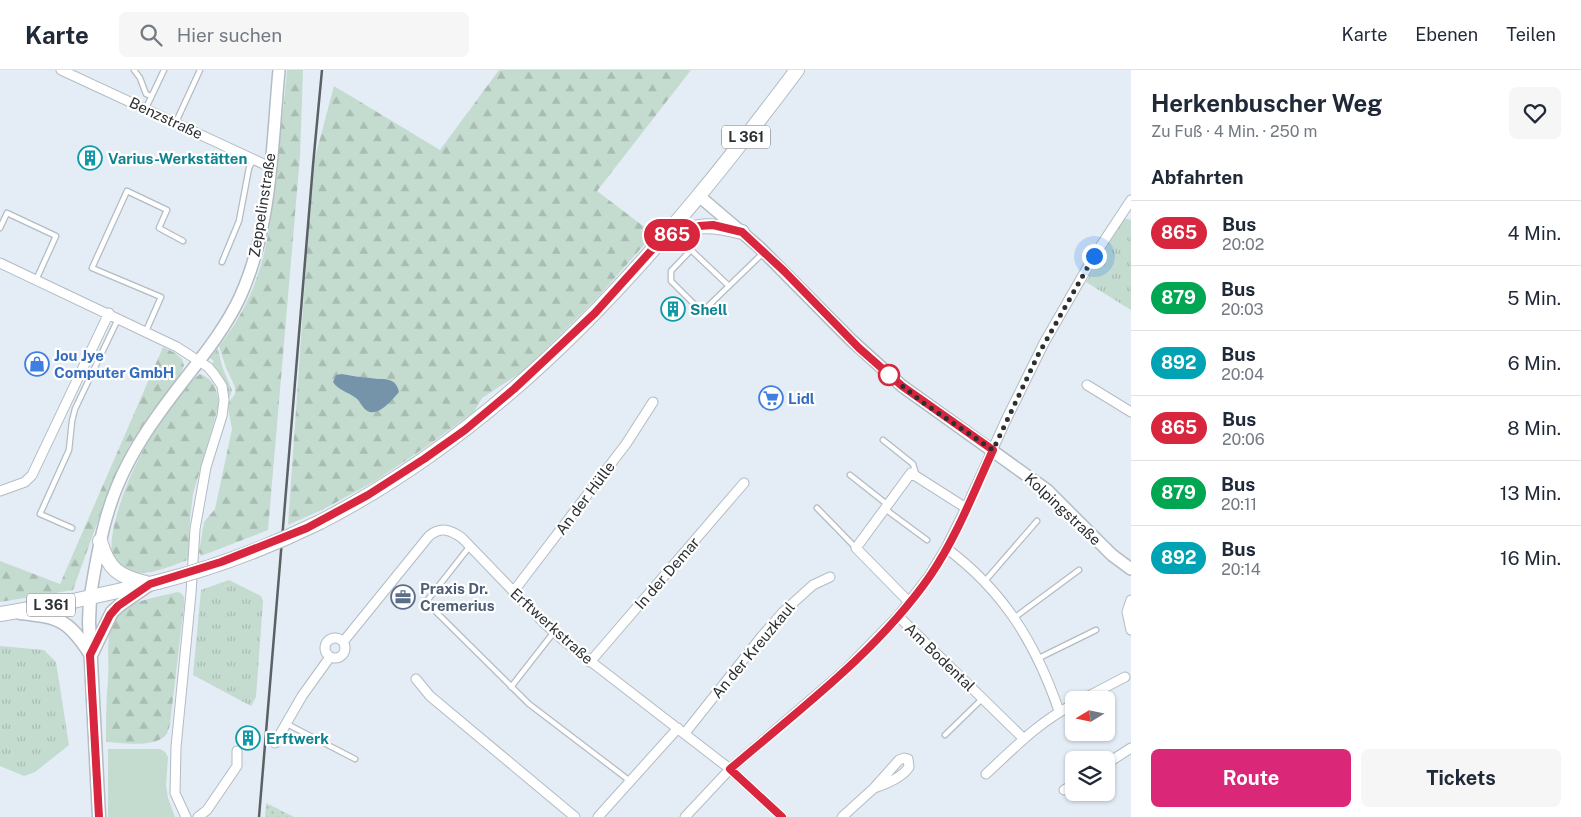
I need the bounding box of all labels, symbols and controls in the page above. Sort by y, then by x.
search box [119,12,469,57]
text: Karte [25,21,89,49]
icon: search [137,21,165,49]
text: Hier suchen [177,24,282,46]
text: Karte [1342,24,1387,45]
text: Ebenen [1415,24,1478,45]
text: Teilen [1506,24,1556,45]
button: heart [1509,87,1561,139]
text: Herkenbuscher Weg [1151,89,1382,117]
street label: Benzstraße [127,94,205,142]
text: Zu Fuß · 4 Min. · 250 m [1151,122,1317,141]
road number: L 361 [722,126,770,148]
building icon: Varius-Werkstätten [77,145,103,171]
place label: Varius-Werkstätten [108,150,247,167]
street label: Zeppelinstraße [245,152,279,258]
text: Abfahrten [1151,166,1243,188]
text: Bus [1222,213,1256,235]
line badge: 865 [643,219,701,251]
text: 865 [1161,222,1197,243]
text: 4 Min. [1508,222,1561,244]
text: 865 [654,224,690,245]
text: 20:02 [1222,235,1264,254]
your location [1082,244,1107,269]
text: Bus [1221,278,1255,300]
text: 879 [1161,287,1196,308]
text: 5 Min. [1507,287,1561,309]
building icon: Shell [660,296,686,322]
text: 20:03 [1221,300,1264,319]
place label: Shell [690,301,728,318]
text: Bus [1221,343,1256,365]
place label: Jou Jye Computer GmbH [54,347,174,381]
shop icon: Jou Jye Computer GmbH [24,351,50,377]
text: 892 [1161,352,1196,373]
text: 6 Min. [1508,352,1561,374]
unlabelled marker [878,364,900,386]
text: 20:04 [1221,365,1264,384]
supermarket icon: Lidl [758,385,784,411]
place label: Lidl [788,390,815,407]
text: Bus [1222,408,1256,430]
text: 865 [1161,417,1197,438]
text: 8 Min. [1507,417,1561,439]
text: 20:06 [1222,430,1265,449]
street label: An der Hülle [552,458,618,538]
street label: Kolpingstraße [1021,469,1105,549]
text: Bus [1221,473,1255,495]
text: 879 [1161,482,1196,503]
text: 13 Min. [1500,482,1561,504]
text: 20:11 [1221,495,1257,514]
street label: In der Demar [631,534,703,612]
text: Bus [1221,538,1256,560]
text: 892 [1161,547,1196,568]
text: 16 Min. [1500,547,1561,569]
text: 20:14 [1221,560,1261,579]
place label: Praxis Dr. Cremerius [420,580,495,614]
office icon: Praxis Dr. Cremerius [390,584,416,610]
street label: Erftwerkstraße [507,585,597,667]
road number: L 361 [27,594,75,616]
street label: An der Kreuzkaul [708,599,798,701]
street label: Am Bodental [902,620,978,694]
north arrow [1065,691,1115,741]
map controls [1065,691,1115,801]
building icon: Erftwerk [235,725,261,751]
place label: Erftwerk [266,730,329,747]
button: Route [1151,749,1351,807]
button: Tickets [1361,749,1561,807]
button: layers [1065,751,1115,801]

